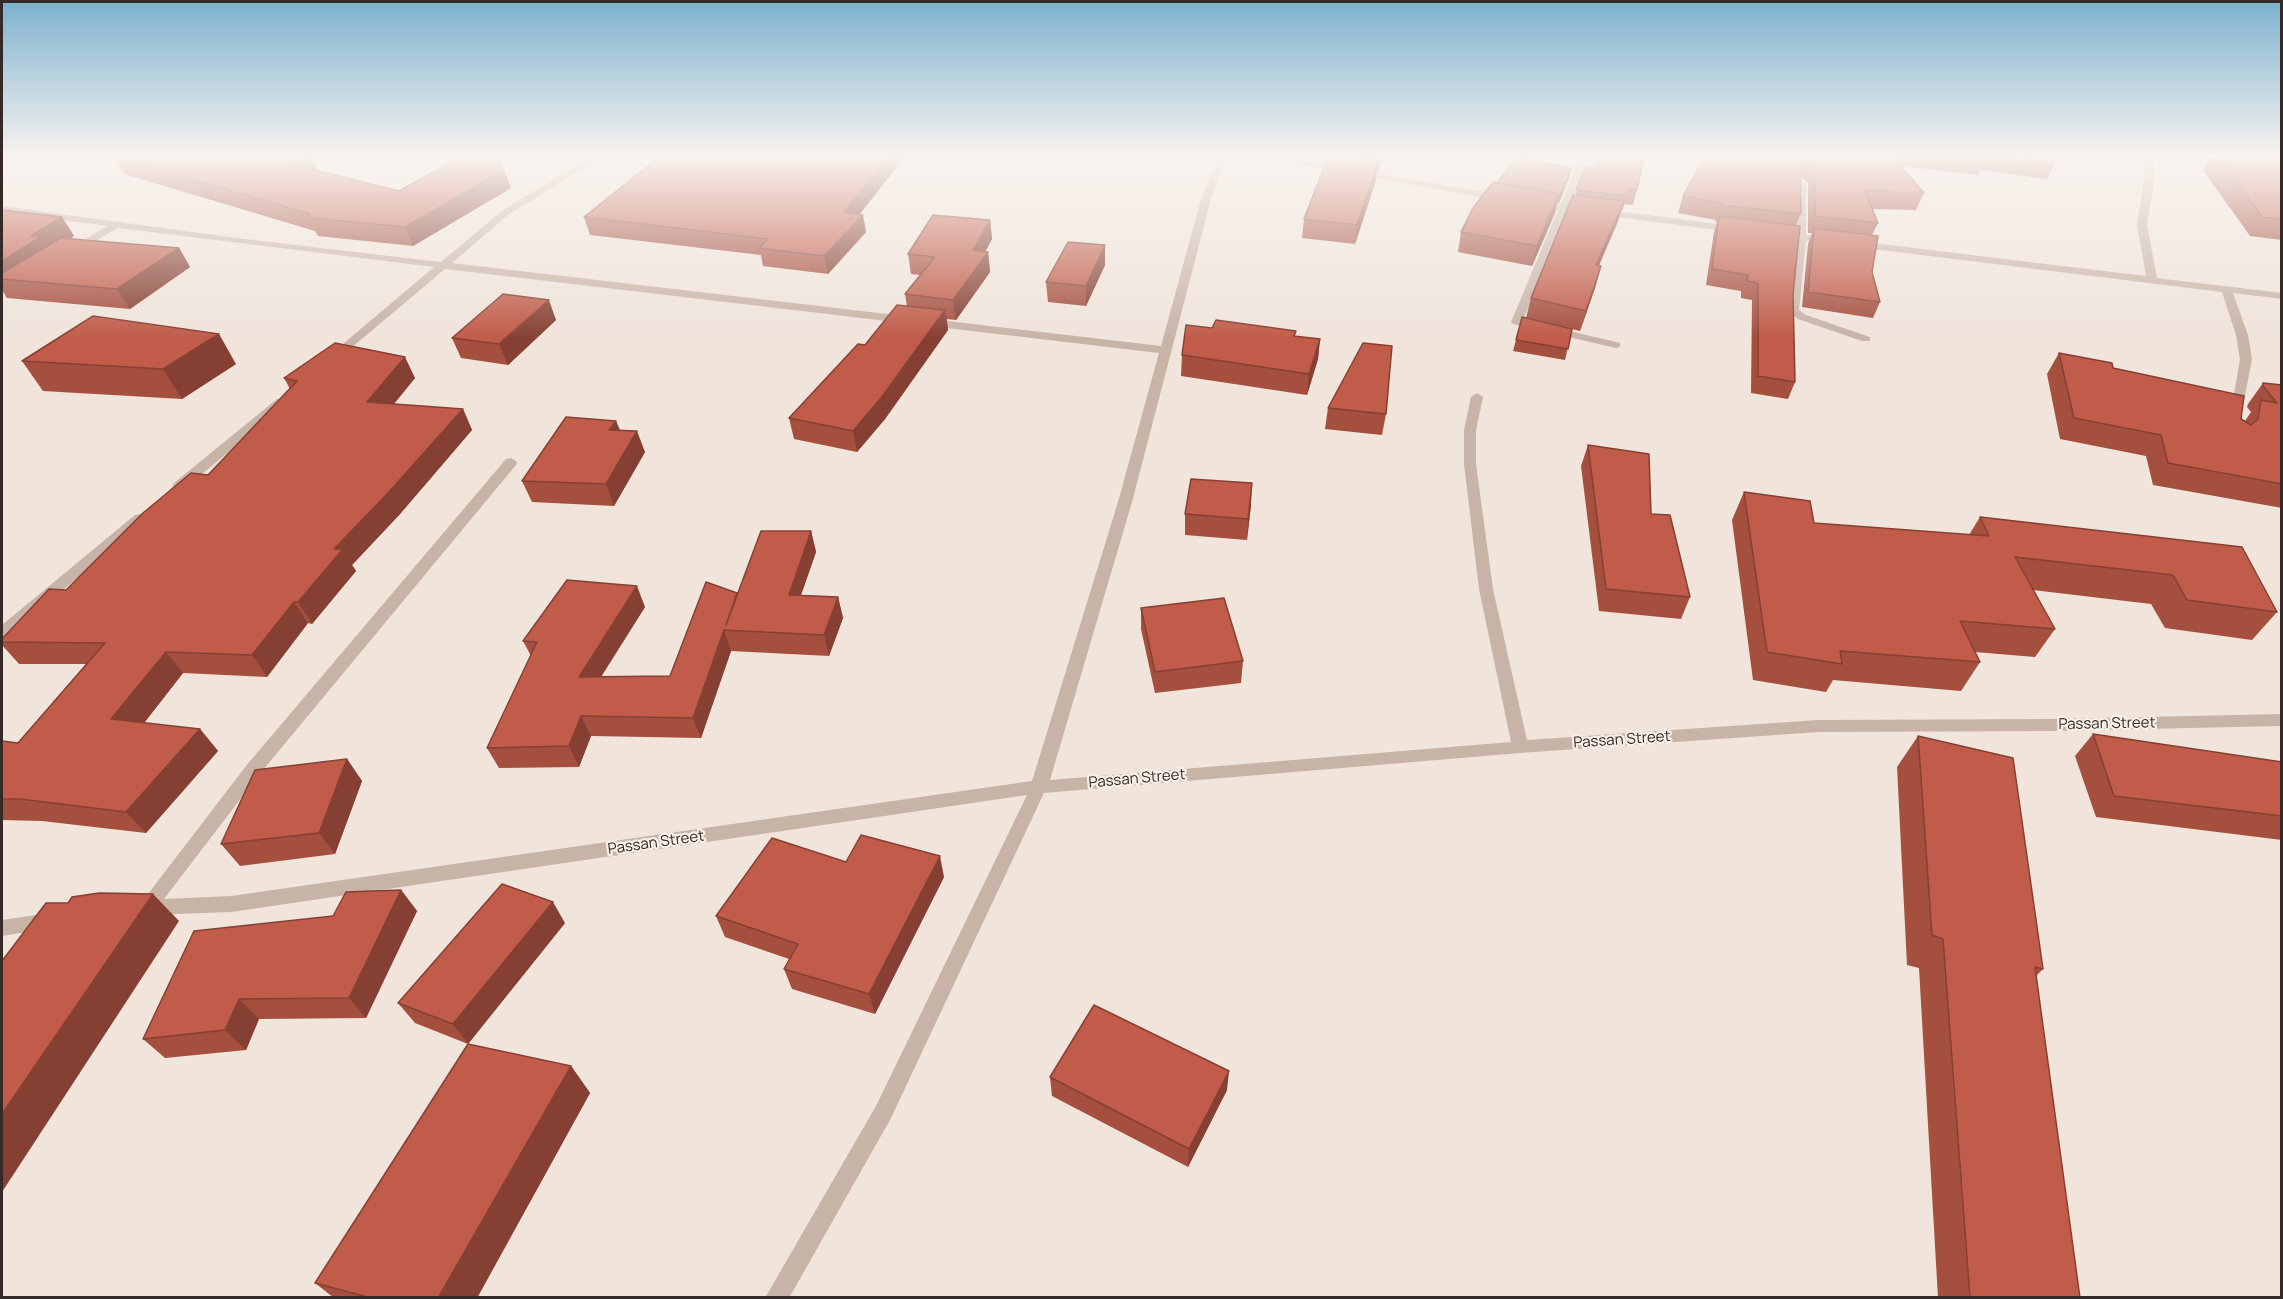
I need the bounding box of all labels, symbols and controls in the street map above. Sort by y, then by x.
street label: Passan Street [2058,714,2156,734]
street label: Passan Street [1573,728,1671,752]
street label: Passan Street [1088,766,1186,792]
street label: Passan Street [607,827,705,859]

